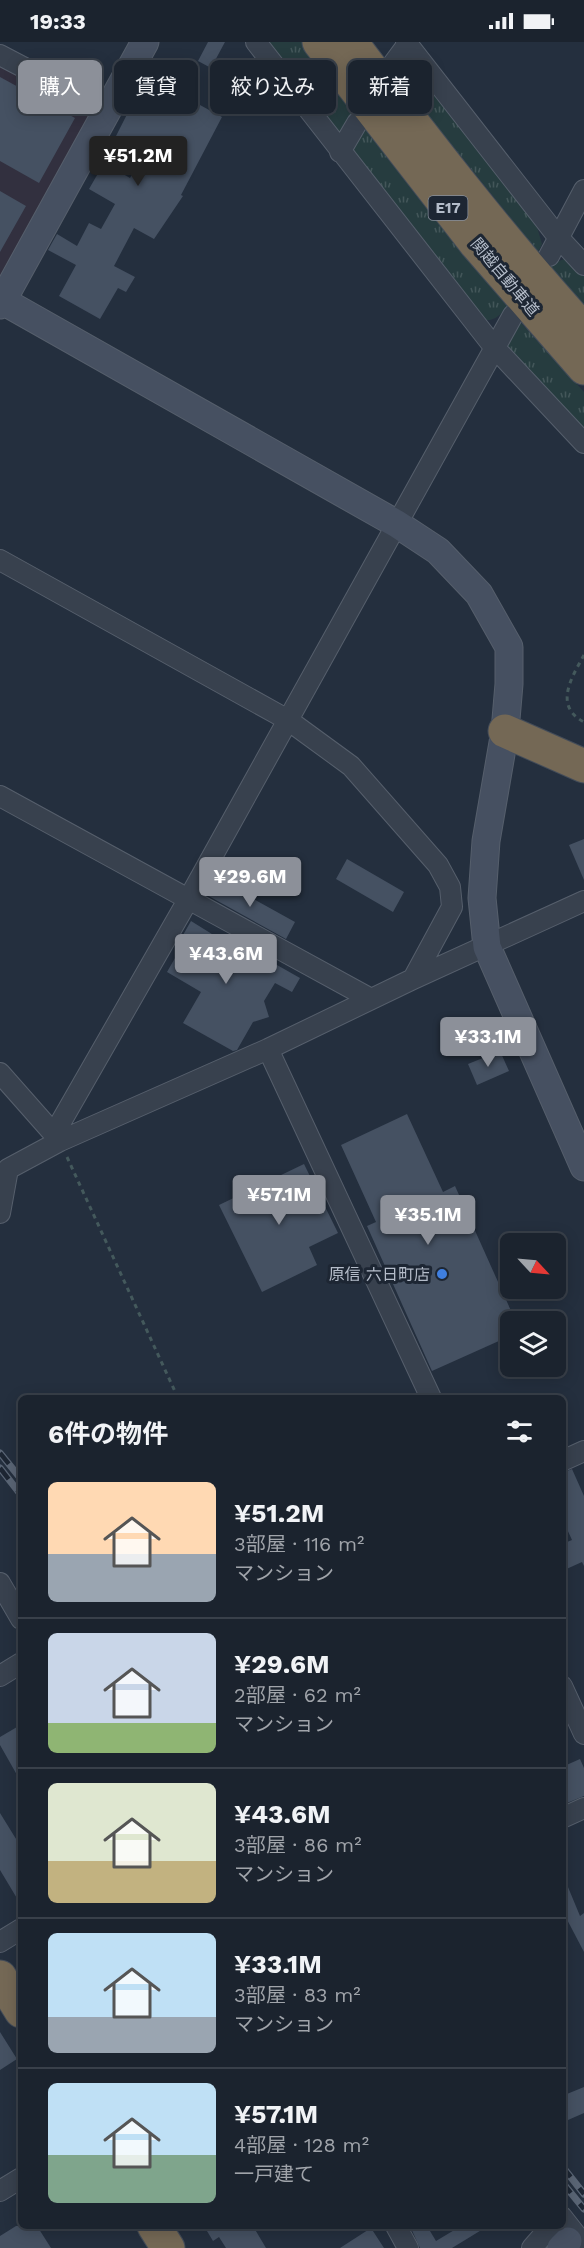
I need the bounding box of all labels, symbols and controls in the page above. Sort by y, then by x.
text: 19:33 [30,9,86,34]
chip: 購入 [18,60,102,114]
chip: 賃貸 [114,60,198,114]
chip: 絞り込み [210,60,336,114]
chip: 新着 [348,60,432,114]
pin: ¥51.2M [89,136,187,187]
text: ¥51.2M [103,143,173,167]
road number: E17 [428,196,468,220]
street label: 関越自動車道 [467,234,543,320]
pin: ¥29.6M [201,857,299,908]
text: ¥29.6M [213,864,287,888]
pin: ¥43.6M [177,934,275,985]
text: ¥43.6M [189,941,263,965]
pin: ¥33.1M [439,1017,537,1068]
text: ¥33.1M [454,1024,522,1048]
pin: ¥57.1M [230,1175,328,1226]
text: ¥57.1M [247,1182,311,1206]
pin: ¥35.1M [379,1195,477,1246]
text: ¥35.1M [394,1202,462,1226]
north arrow [500,1233,566,1299]
map controls [500,1233,566,1377]
place label: 原信 六日町店 [329,1265,430,1284]
marker: 原信 六日町店 [435,1267,449,1281]
button: layers [500,1311,566,1377]
icon: filters [503,1415,536,1448]
text: 6件の物件 [48,1419,168,1449]
text: ¥51.2M [234,1498,324,1528]
icon: home [96,1506,168,1578]
text: 3部屋 · 116 m² [234,1532,364,1556]
text: マンション [234,1561,334,1585]
text: ¥29.6M [234,1649,330,1679]
icon: home [96,1657,168,1729]
text: 2部屋 · 62 m² [234,1683,361,1707]
text: マンション [234,1712,334,1736]
text: ¥43.6M [234,1799,331,1829]
icon: home [96,1807,168,1879]
text: 3部屋 · 86 m² [234,1833,361,1857]
text: マンション [234,1862,334,1886]
text: ¥33.1M [234,1949,322,1979]
icon: home [96,1957,168,2029]
text: 3部屋 · 83 m² [234,1983,361,2007]
text: マンション [234,2012,334,2036]
text: ¥57.1M [234,2099,318,2129]
icon: home [96,2107,168,2179]
text: 4部屋 · 128 m² [234,2133,369,2157]
text: 一戸建て [234,2162,314,2186]

